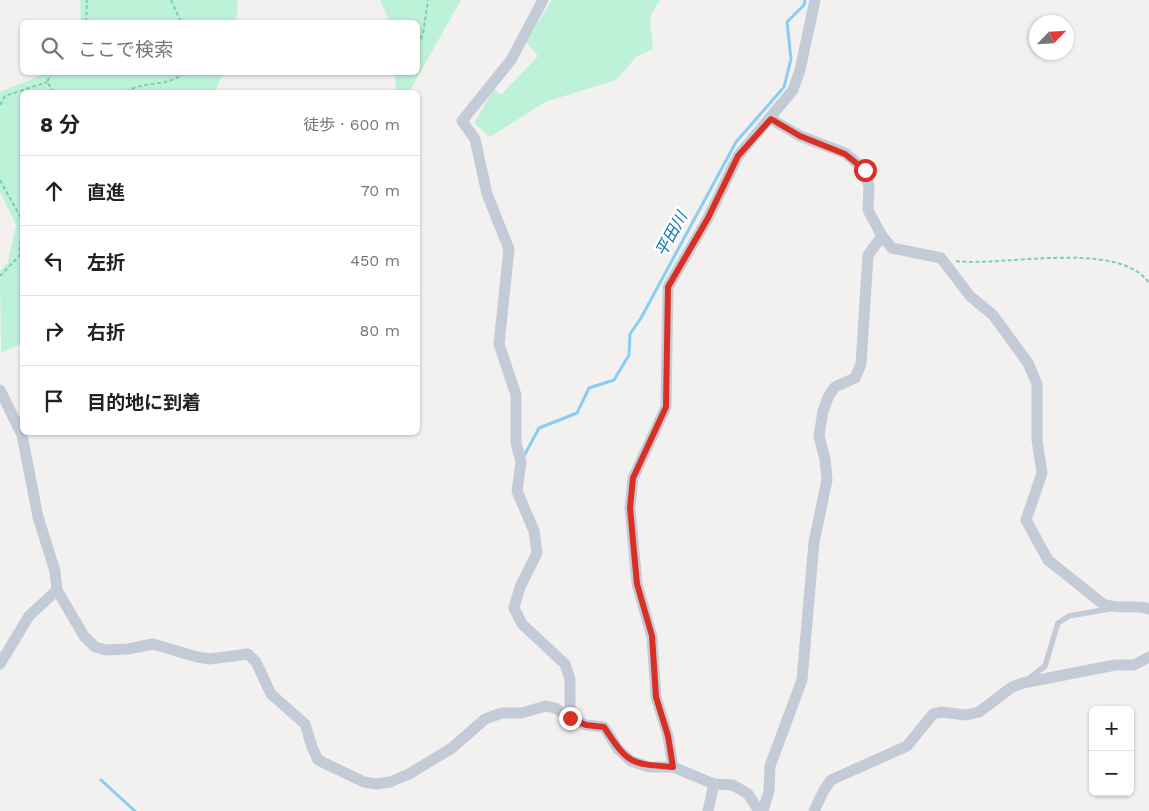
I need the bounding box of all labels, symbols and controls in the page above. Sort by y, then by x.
north arrow [1029,15,1074,60]
search box [20,20,420,75]
icon: search [38,34,66,62]
text: ここで検索 [78,38,173,61]
text: 8 分 [40,112,80,137]
text: 徒歩 · 600 m [303,115,400,134]
route start [854,159,877,182]
icon: ahead [40,177,68,205]
text: 直進 [87,181,125,204]
text: 70 m [361,181,400,200]
water label: 平田川 [651,207,692,260]
icon: left [40,247,68,275]
text: 左折 [87,251,125,274]
text: 450 m [350,251,400,270]
icon: right [40,317,68,345]
text: 右折 [87,321,125,344]
text: 80 m [359,321,400,340]
icon: arrive [40,387,68,415]
text: 目的地に到着 [87,391,201,414]
map controls [1089,706,1134,796]
button: + [1089,706,1134,751]
route end [559,707,582,730]
button: − [1089,751,1134,796]

